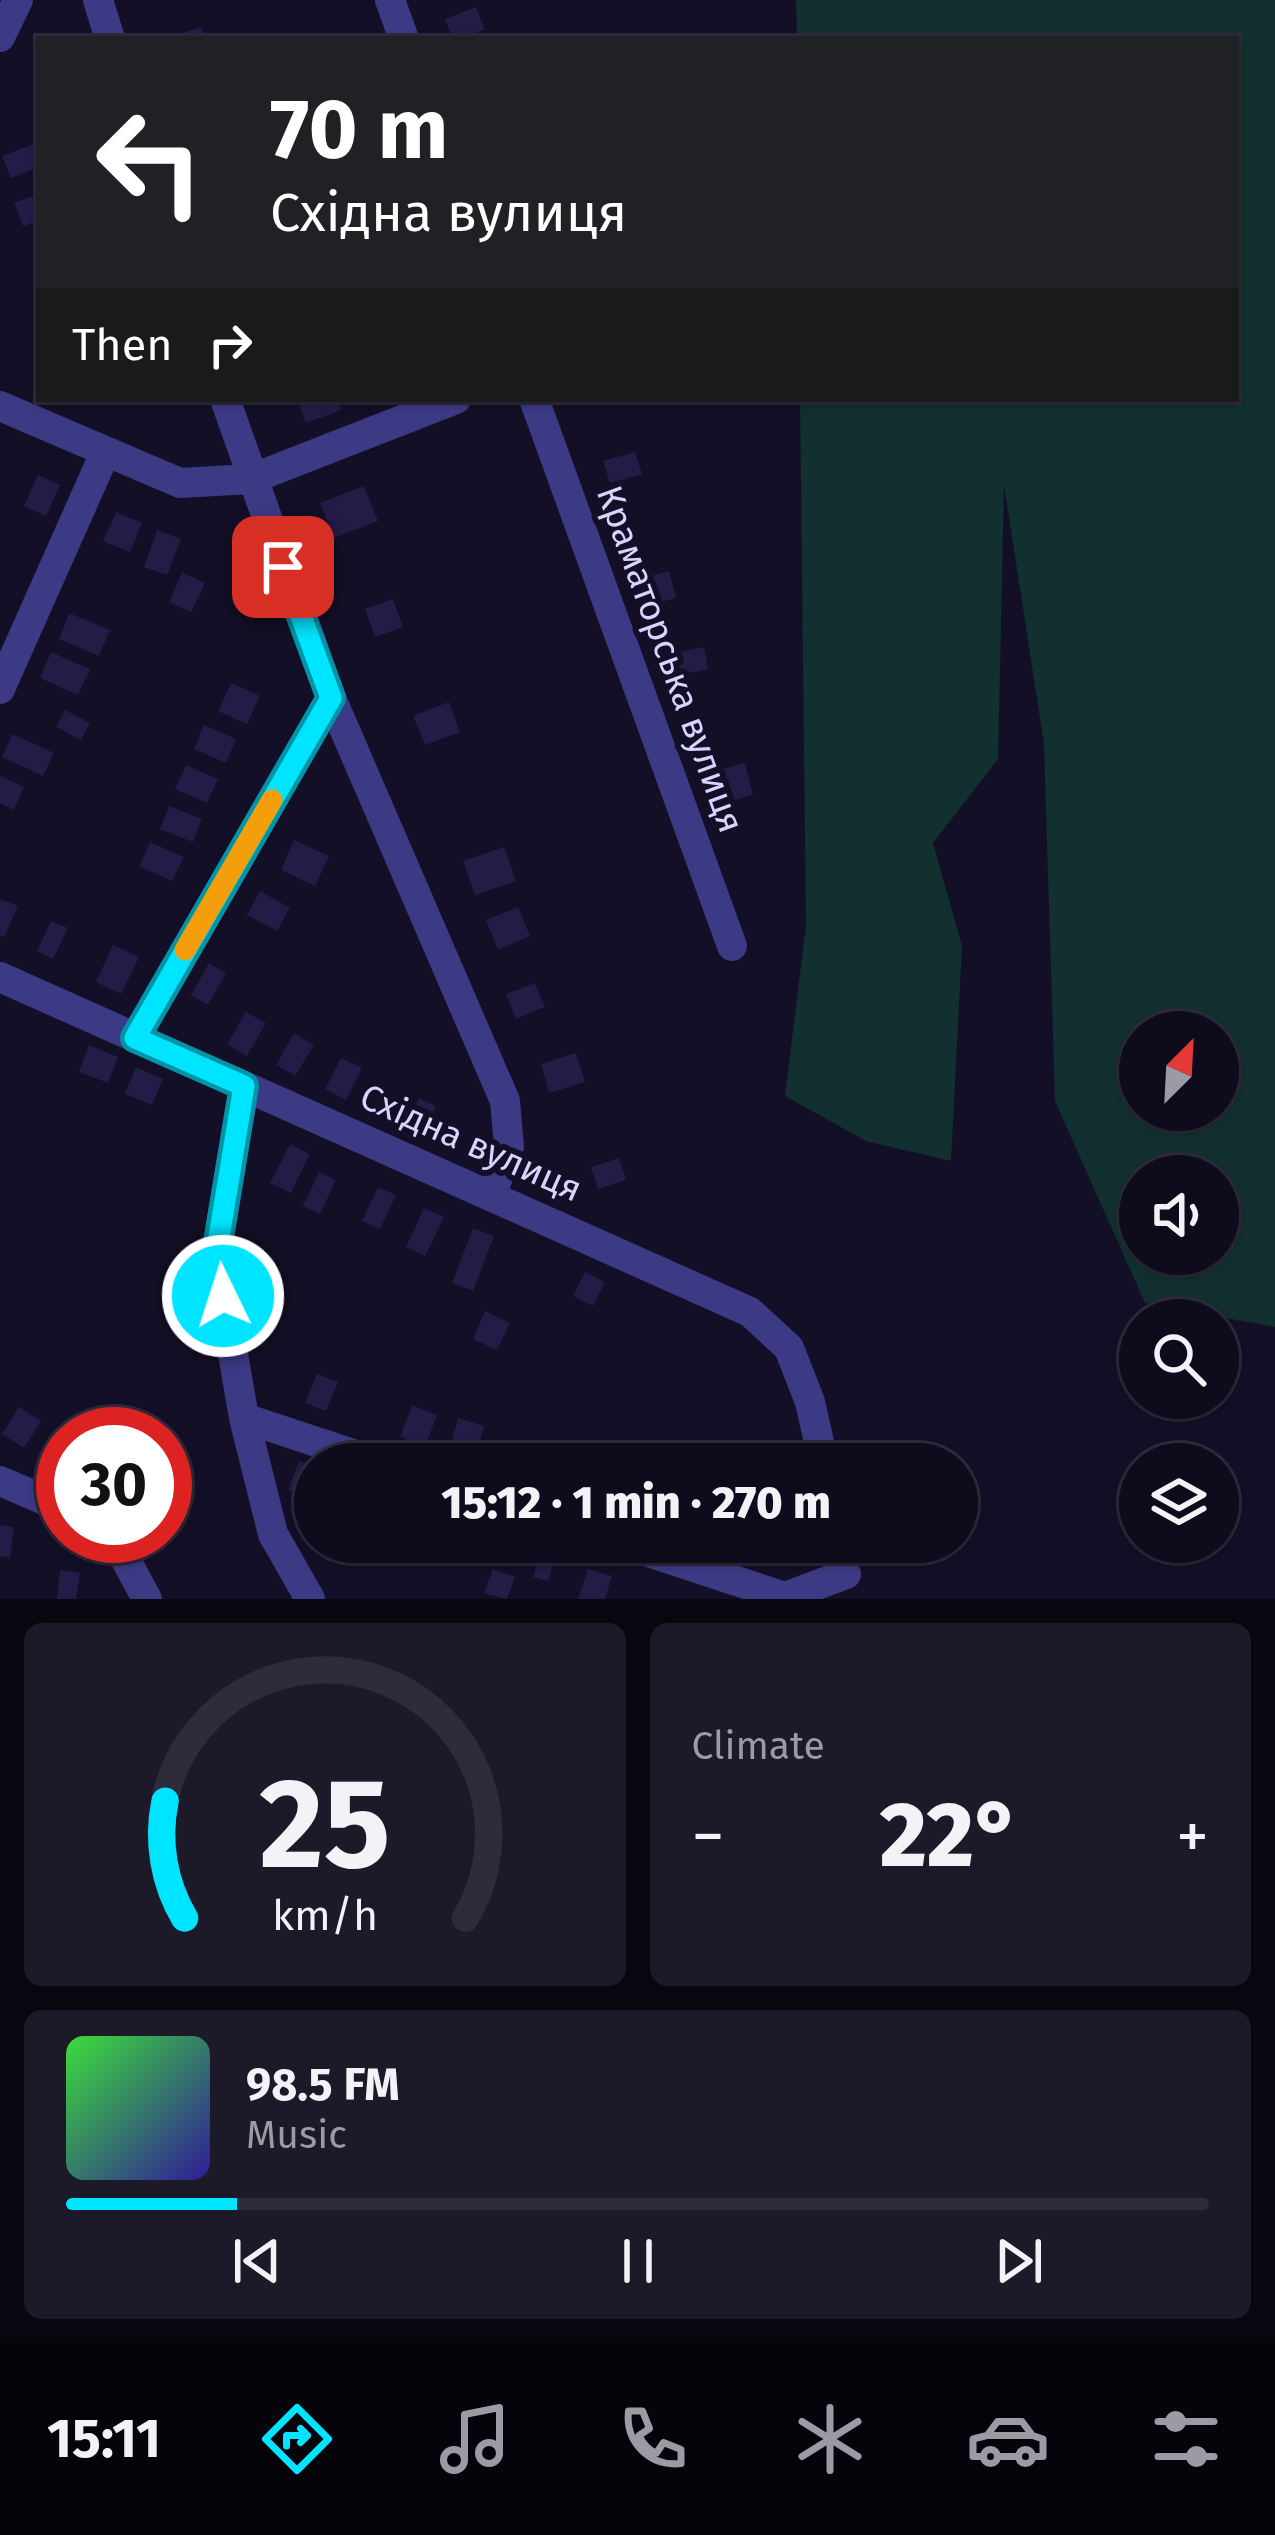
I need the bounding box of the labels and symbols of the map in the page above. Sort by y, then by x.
street label: Краматорська вулиця [587,480,753,838]
pin [232,516,334,618]
north arrow [1119,1011,1239,1131]
street label: Східна вулиця [353,1074,589,1212]
position arrow [160,1233,286,1359]
speed limit sign: 30 [36,1407,192,1563]

